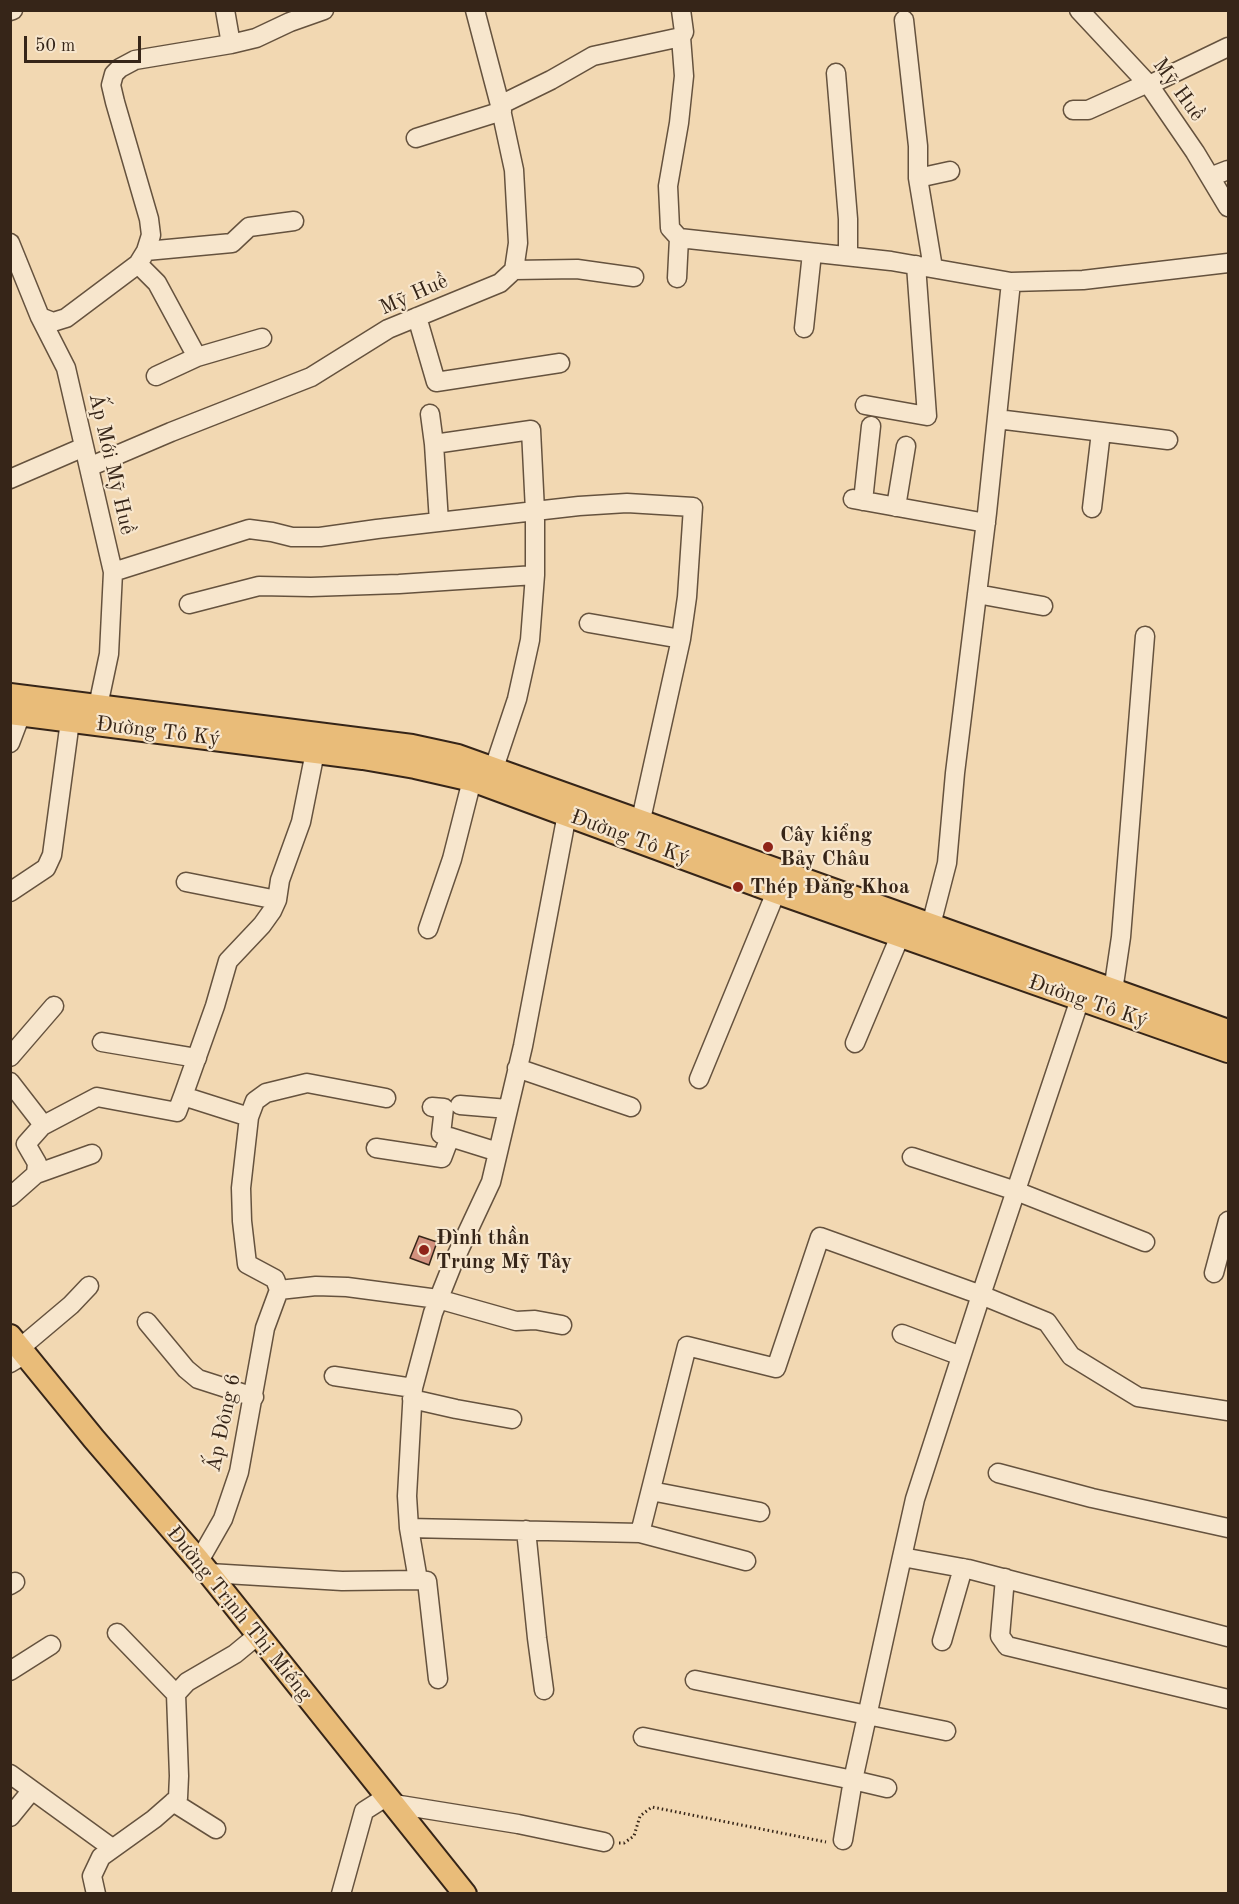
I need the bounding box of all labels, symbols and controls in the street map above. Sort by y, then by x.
scale bar [27,24,144,62]
text: 50 m [35,37,75,55]
street label: Mỹ Huề [1147,53,1209,127]
street label: Mỹ Huề [376,269,452,321]
street label: Ấp Mới Mỹ Huề [82,391,140,537]
street label: Đường Tô Ký [95,712,221,752]
street label: Đường Tô Ký [567,805,693,871]
place label: Cây kiểng Bảy Châu [780,822,872,872]
marker: Cây kiểng Bảy Châu [761,840,775,854]
place label: Thép Đăng Khoa [750,874,910,900]
marker: Thép Đăng Khoa [731,880,745,894]
street label: Đường Tô Ký [1025,970,1151,1034]
place label: Đình thần Trung Mỹ Tây [436,1225,572,1275]
marker: Đình thần Trung Mỹ Tây [417,1243,431,1257]
street label: Ấp Đông 6 [201,1371,247,1475]
street label: Đường Trịnh Thị Miếng [161,1521,317,1707]

